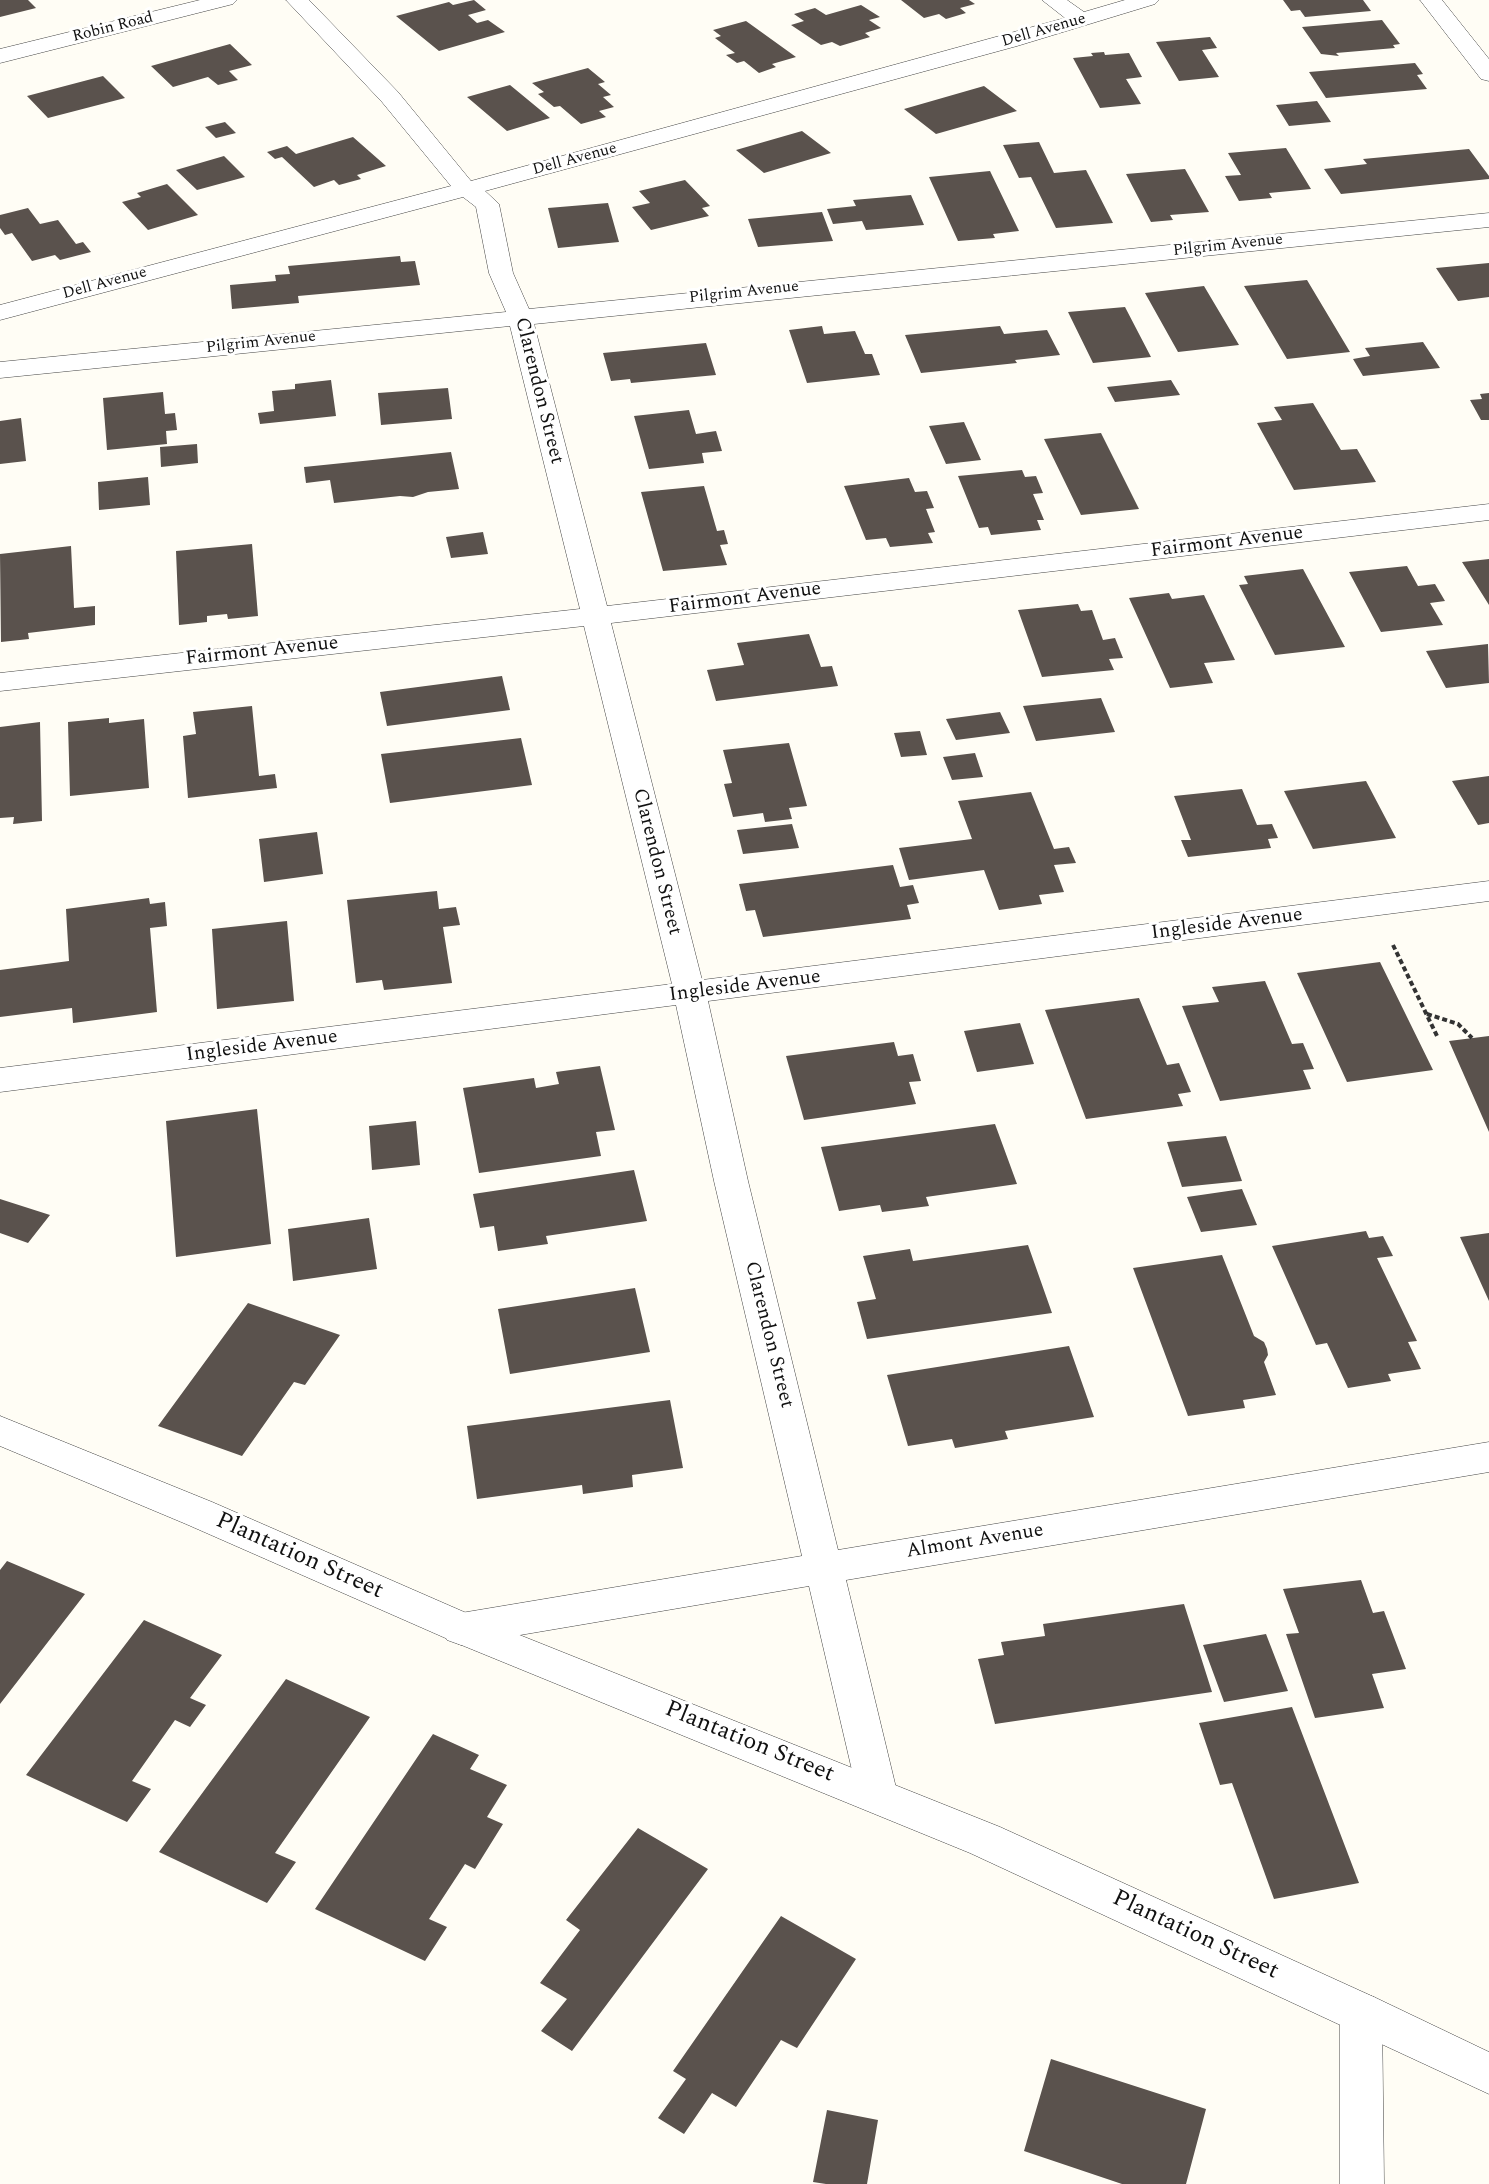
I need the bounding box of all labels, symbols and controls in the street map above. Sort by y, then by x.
street label: Robin Road [71,9,155,47]
street label: Dell Avenue [1000,10,1088,52]
street label: Dell Avenue [531,140,619,180]
street label: Pilgrim Avenue [1172,231,1284,261]
street label: Dell Avenue [61,264,149,304]
street label: Pilgrim Avenue [688,278,800,308]
street label: Clarendon Street [508,315,568,467]
street label: Pilgrim Avenue [205,328,317,358]
street label: Fairmont Avenue [1149,522,1305,564]
street label: Fairmont Avenue [667,578,823,620]
street label: Fairmont Avenue [184,632,340,672]
street label: Clarendon Street [626,786,686,938]
street label: Ingleside Avenue [1150,904,1304,946]
street label: Ingleside Avenue [668,966,822,1008]
street label: Ingleside Avenue [185,1026,339,1068]
street label: Clarendon Street [738,1259,798,1411]
street label: Plantation Street [211,1507,387,1607]
street label: Almont Avenue [905,1519,1045,1565]
street label: Plantation Street [660,1696,838,1790]
street label: Plantation Street [1107,1885,1283,1987]

